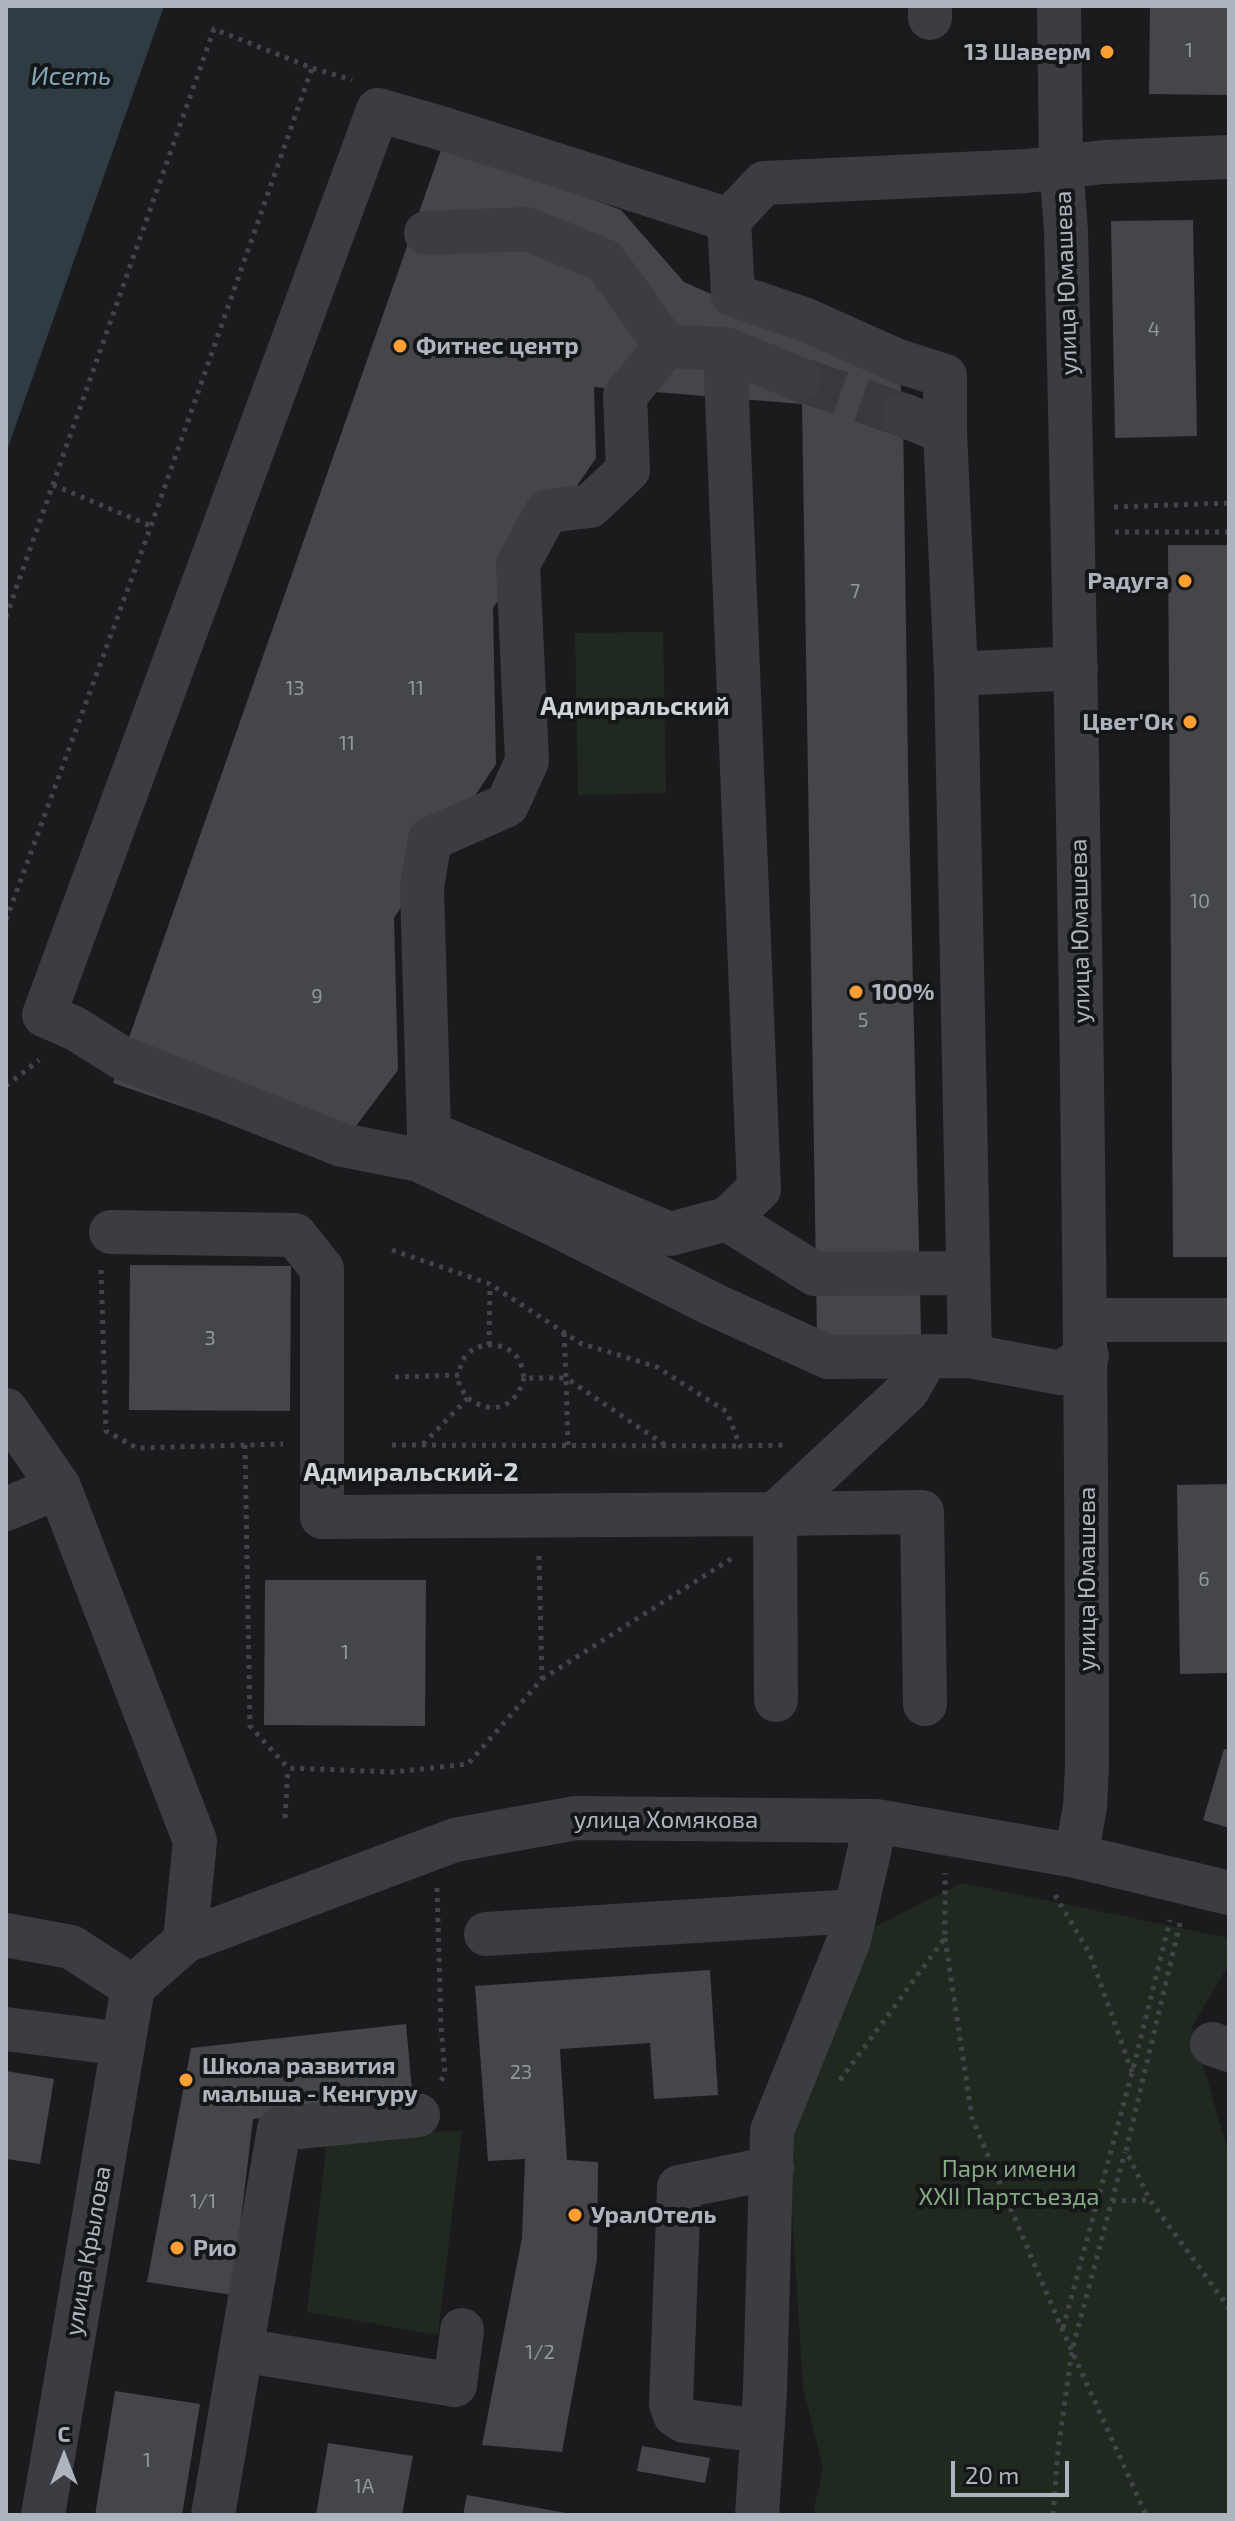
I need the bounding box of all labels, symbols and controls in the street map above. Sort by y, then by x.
place label: 13 Шаверм [964,38,1091,66]
house number: 1 [1185,38,1193,62]
marker: 13 Шаверм [1098,43,1116,61]
water label: Исеть [31,60,111,92]
street label: улица Юмашева [1048,190,1084,376]
house number: 4 [1148,317,1160,341]
place label: Фитнес центр [416,332,579,360]
marker: Фитнес центр [391,337,409,355]
place label: Радуга [1087,567,1169,595]
marker: Радуга [1176,572,1194,590]
house number: 7 [850,579,860,603]
house number: 13 [285,676,305,700]
house number: 11 [408,676,424,700]
district label: Адмиральский [540,690,730,722]
place label: Цвет'Ок [1082,708,1174,736]
marker: Цвет'Ок [1181,713,1199,731]
house number: 11 [339,731,355,755]
street label: улица Юмашева [1064,838,1096,1024]
house number: 10 [1190,889,1210,913]
place label: 100% [872,978,934,1006]
marker: 100% [847,983,865,1001]
house number: 9 [311,984,323,1008]
house number: 5 [858,1008,868,1032]
house number: 3 [204,1326,216,1350]
district label: Адмиральский-2 [303,1456,519,1488]
street label: улица Юмашева [1073,1487,1101,1671]
house number: 6 [1198,1567,1210,1591]
house number: 1 [341,1640,349,1664]
street label: улица Хомякова [574,1806,758,1834]
place label: Школа развития малыша - Кенгуру [202,2052,418,2108]
house number: 23 [510,2060,532,2084]
marker: Школа развития малыша - Кенгуру [177,2071,195,2089]
park label: Парк имени XXII Партсъезда [918,2155,1100,2211]
street label: улица Крылова [59,2164,117,2338]
house number: 1/1 [190,2189,216,2213]
place label: УралОтель [591,2201,716,2229]
marker: УралОтель [566,2206,584,2224]
place label: Рио [193,2234,237,2262]
marker: Рио [168,2239,186,2257]
house number: 1/2 [525,2340,555,2364]
north arrow [24,2417,104,2497]
text: С [58,2420,70,2446]
scale bar [955,2445,1073,2495]
house number: 1 [143,2448,151,2472]
text: 20 m [965,2460,1019,2489]
house number: 1А [354,2474,374,2498]

